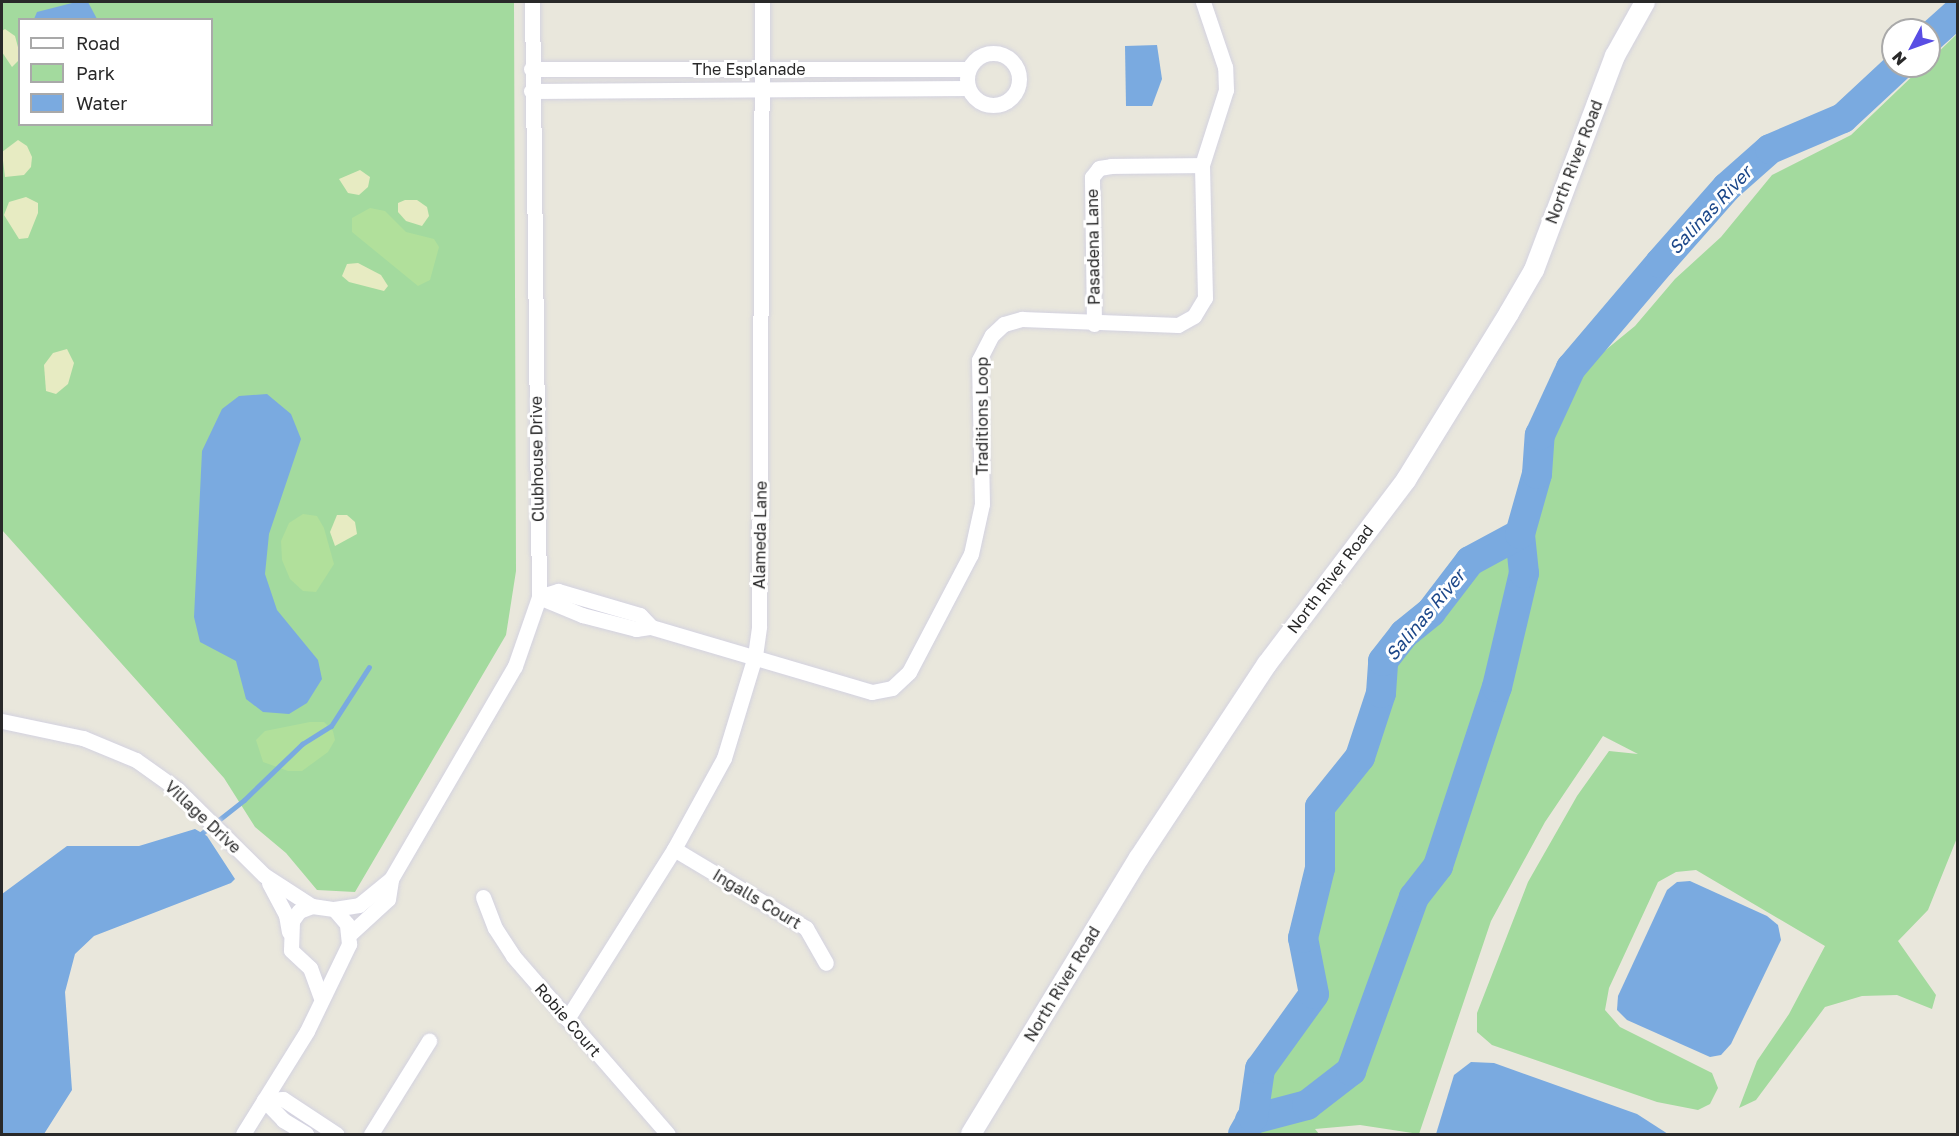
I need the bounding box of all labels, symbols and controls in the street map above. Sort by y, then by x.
legend [18,18,213,126]
north arrow [1881,18,1941,78]
text: Road [76,32,120,54]
text: N [1887,47,1910,70]
street label: The Esplanade [692,59,806,79]
text: Park [76,62,115,84]
text: Water [76,92,127,114]
street label: North River Road [1542,97,1606,227]
water label: Salinas River [1664,162,1756,258]
street label: Pasadena Lane [1082,189,1104,305]
street label: Traditions Loop [972,357,992,475]
street label: Clubhouse Drive [526,396,548,522]
street label: Alameda Lane [749,481,771,589]
street label: North River Road [1283,521,1377,637]
water label: Salinas River [1381,565,1469,665]
street label: Village Drive [161,777,245,857]
street label: Ingalls Court [709,865,805,933]
street label: North River Road [1020,923,1104,1045]
street label: Robie Court [531,979,605,1061]

